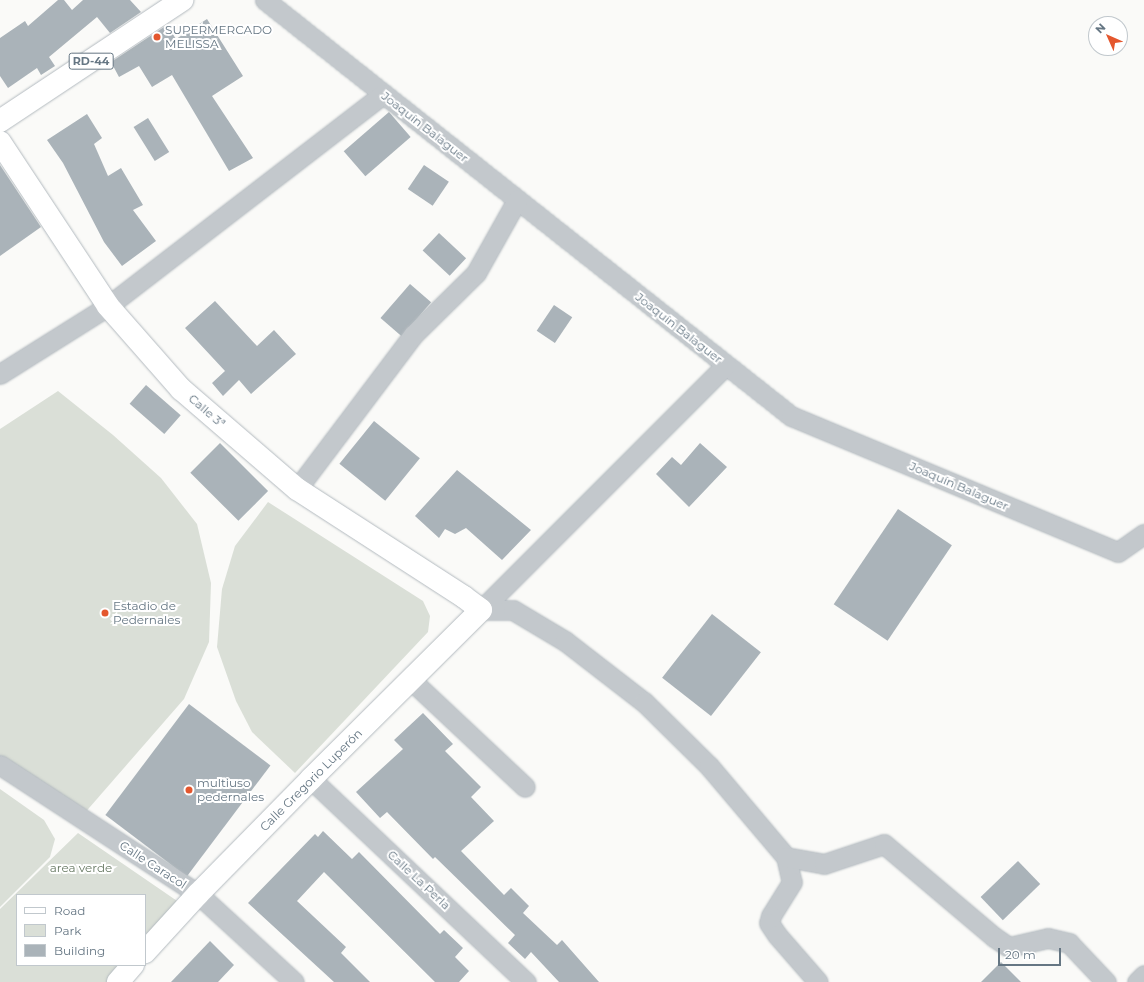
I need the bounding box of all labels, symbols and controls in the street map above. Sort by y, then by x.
north arrow [1088,16,1128,56]
text: N [1092,20,1108,36]
place label: SUPERMERCADO MELISSA [165,23,272,51]
marker: SUPERMERCADO MELISSA [152,32,162,42]
road number: RD-44 [68,52,114,70]
street label: Joaquín Balaguer [379,89,471,165]
street label: Joaquín Balaguer [633,290,725,366]
street label: Calle 3ª [186,391,228,431]
street label: Joaquín Balaguer [907,459,1011,513]
place label: Estadio de Pedernales [113,599,180,627]
marker: Estadio de Pedernales [100,608,110,618]
street label: Calle Gregorio Luperón [257,726,365,834]
place label: multiuso pedernales [197,776,264,804]
marker: multiuso pedernales [184,785,194,795]
street label: Calle Caracol [117,838,189,892]
street label: Calle La Perla [385,847,453,913]
park label: area verde [50,861,112,875]
legend [16,894,146,966]
text: Road [54,903,85,918]
text: Park [54,923,81,938]
scale bar [1000,940,1063,966]
text: Building [54,943,105,958]
text: 20 m [1005,947,1036,962]

